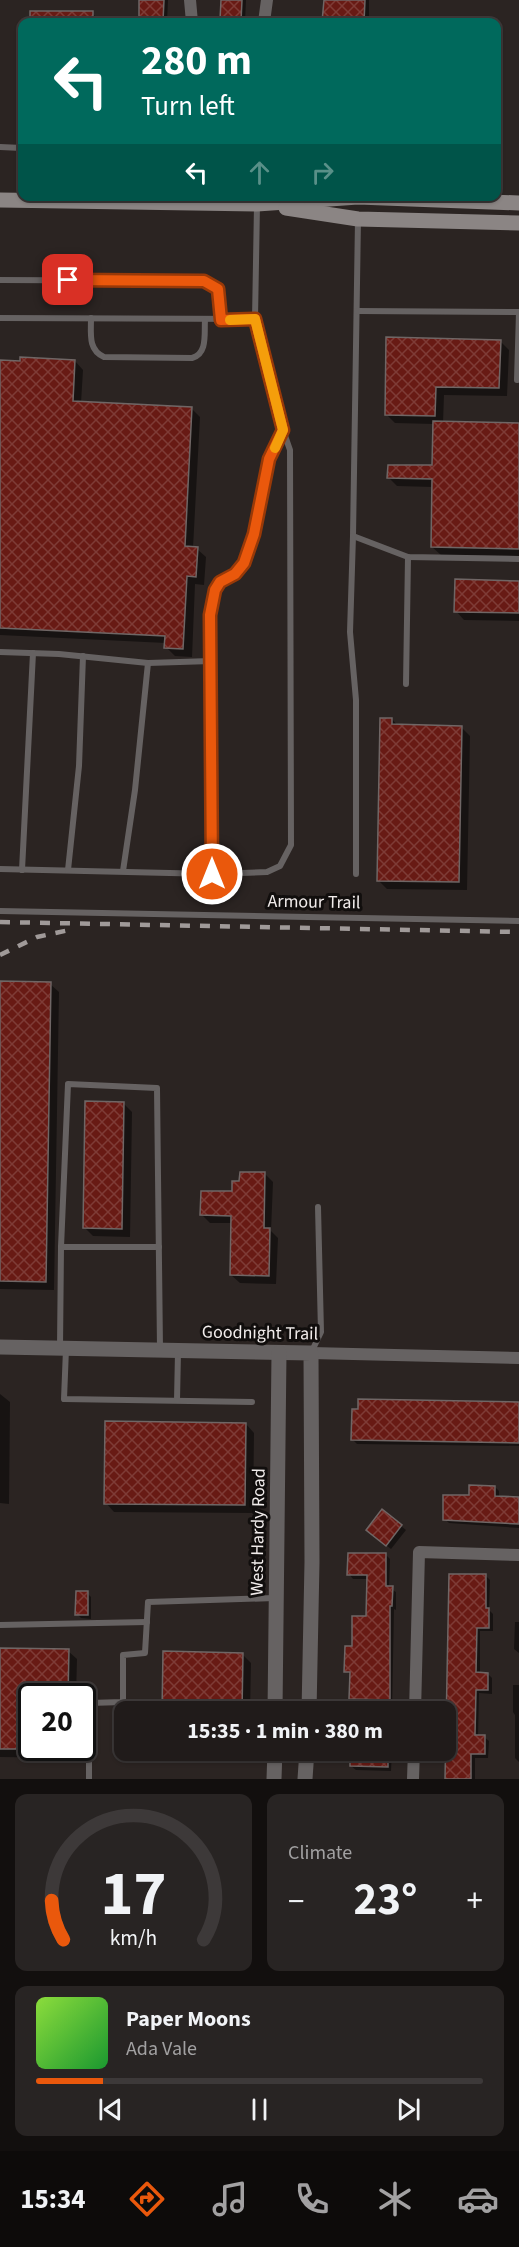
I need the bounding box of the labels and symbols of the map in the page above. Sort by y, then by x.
pin [42,254,93,305]
position arrow [180,842,244,906]
street label: Armour Trail [267,889,361,915]
street label: Goodnight Trail [202,1319,318,1347]
street label: West Hardy Road [244,1468,272,1596]
speed limit sign: 20 [18,1683,96,1761]

